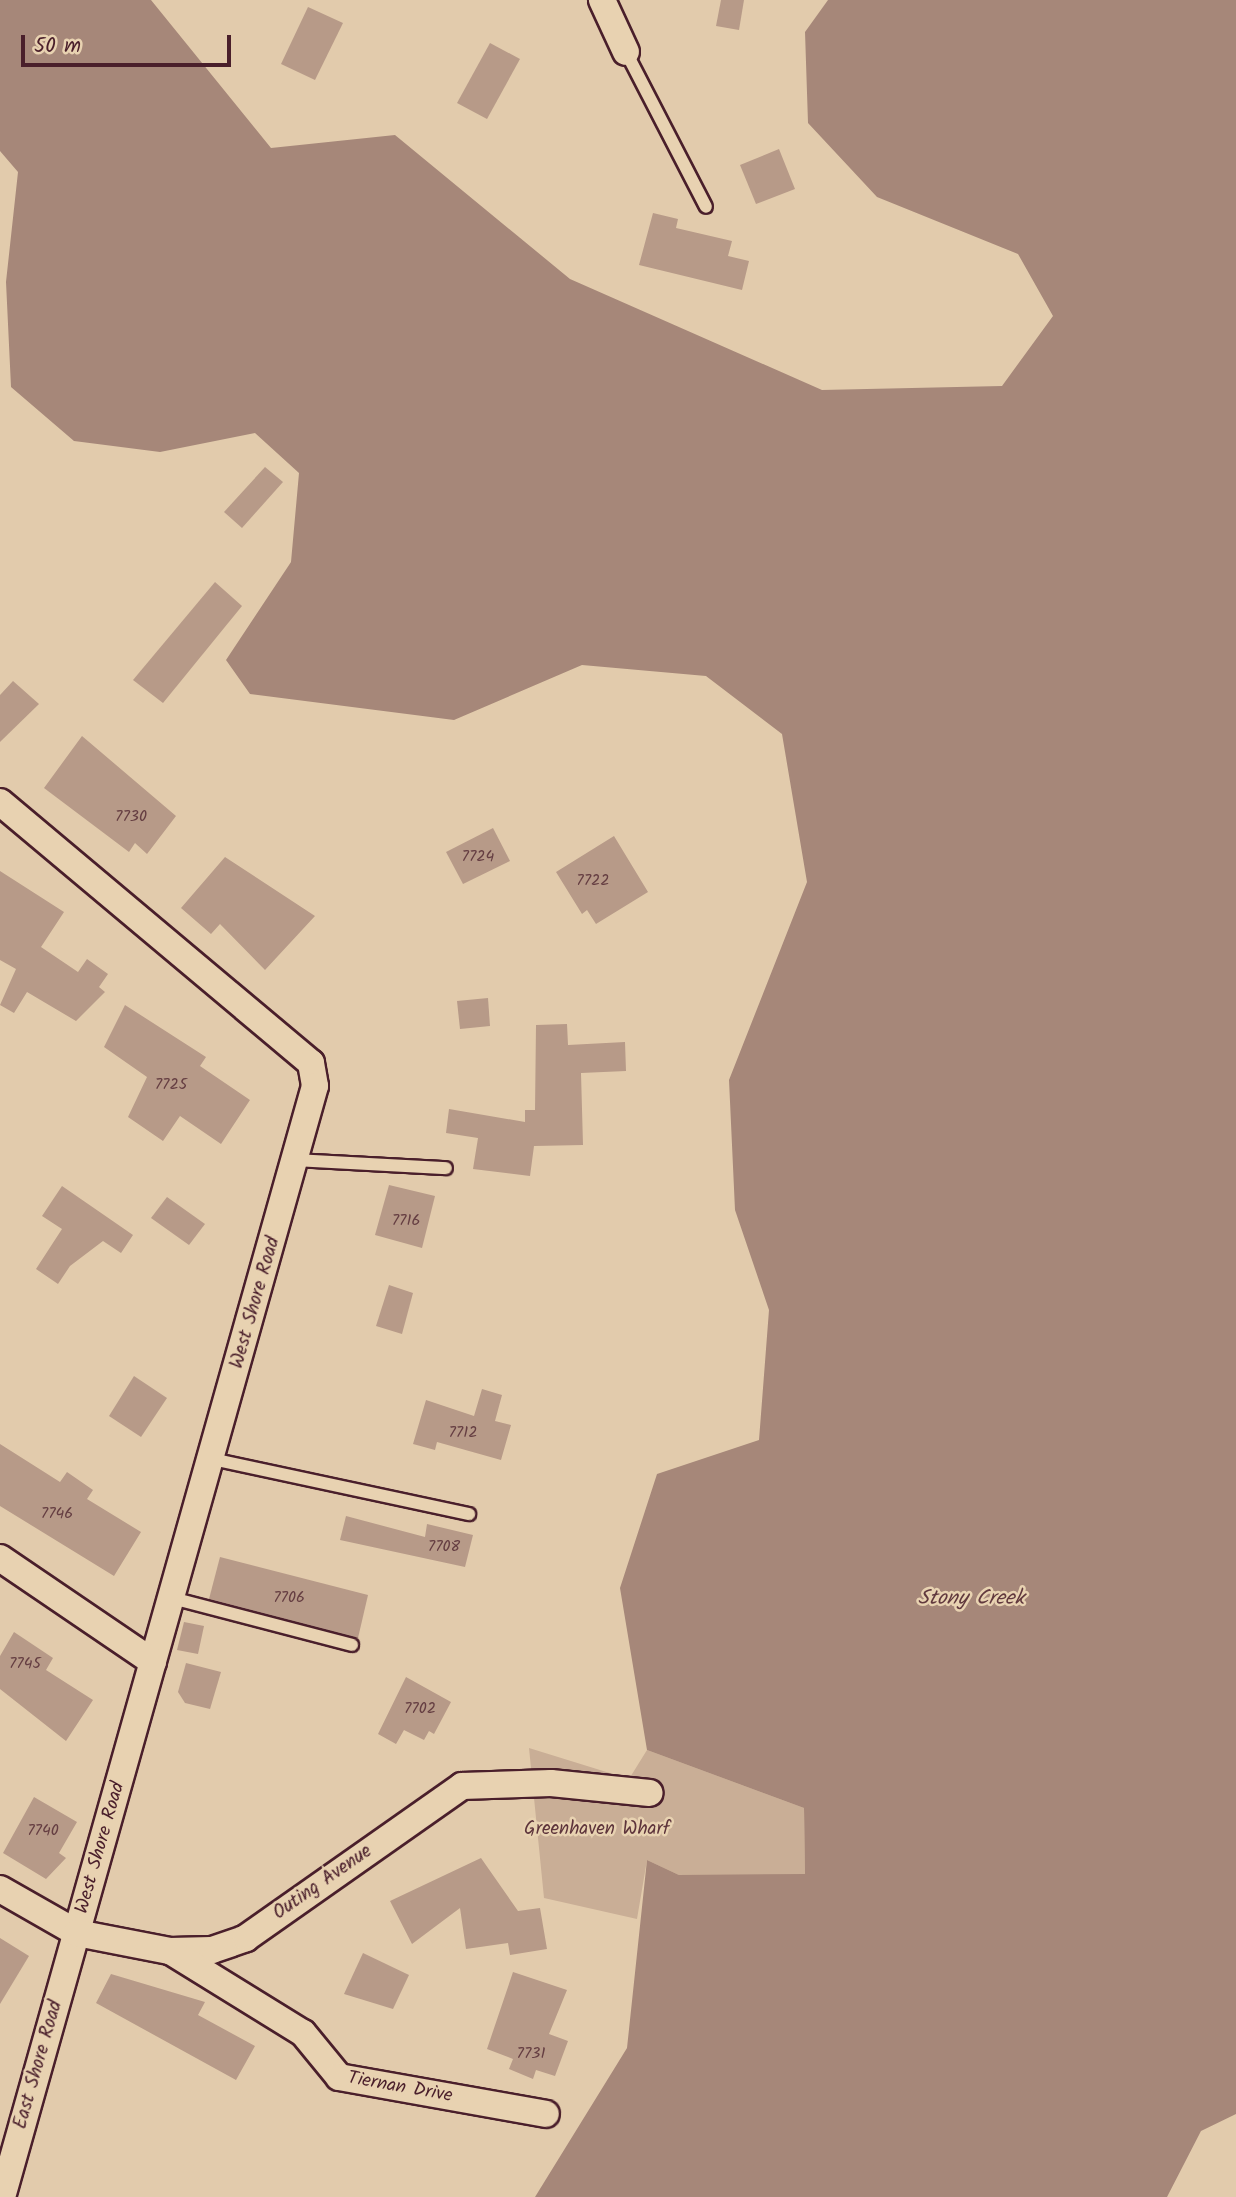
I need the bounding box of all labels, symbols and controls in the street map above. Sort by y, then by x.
scale bar [24,21,234,65]
text: 50 m [34,30,81,63]
house number: 7730 [115,807,147,827]
house number: 7724 [462,847,494,867]
house number: 7722 [576,871,610,891]
house number: 7725 [155,1075,187,1095]
house number: 7716 [392,1211,420,1231]
street label: West Shore Road [226,1235,286,1371]
house number: 7712 [448,1423,478,1443]
house number: 7746 [41,1504,73,1524]
house number: 7708 [428,1537,460,1557]
water label: Stony Creek [918,1586,1024,1612]
house number: 7706 [273,1588,305,1608]
house number: 7745 [9,1654,41,1674]
house number: 7702 [404,1699,436,1719]
street label: West Shore Road [71,1780,131,1916]
park label: Greenhaven Wharf [524,1819,670,1841]
house number: 7740 [27,1821,59,1841]
street label: Outing Avenue [269,1841,377,1925]
street label: East Shore Road [10,1998,68,2132]
house number: 7731 [517,2044,545,2064]
street label: Tiernan Drive [346,2068,454,2108]

